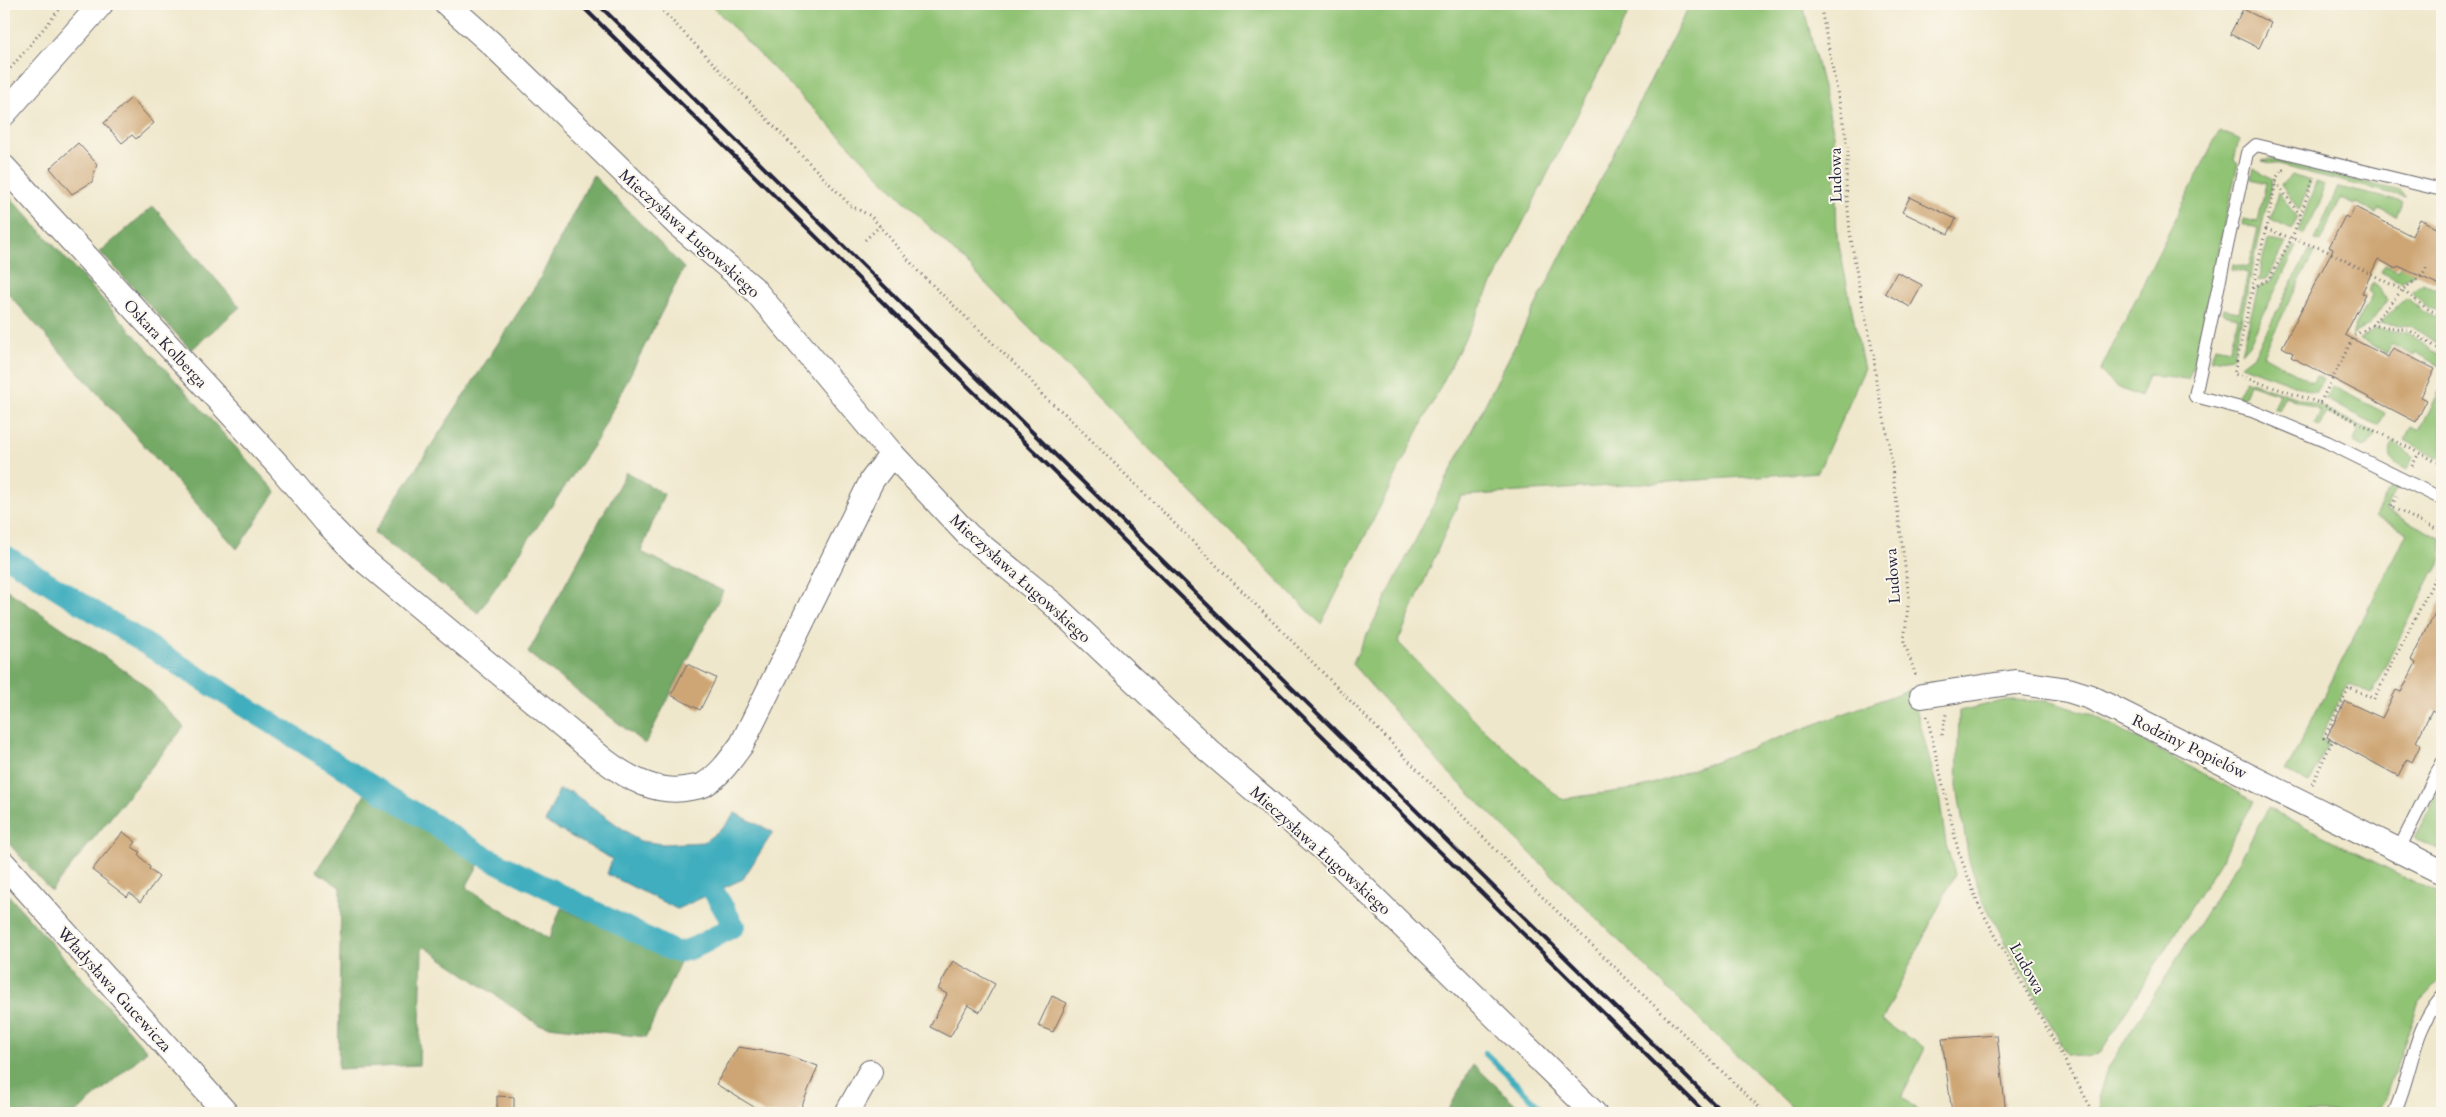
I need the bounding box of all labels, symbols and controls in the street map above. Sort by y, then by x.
street label: Ludowa [1825,147,1847,203]
street label: Mieczysława Ługowskiego [614,164,765,303]
street label: Oskara Kolberga [118,295,212,393]
street label: Mieczysława Ługowskiego [945,509,1096,648]
street label: Ludowa [1880,547,1906,604]
street label: Rodziny Popielów [2128,709,2251,784]
street label: Mieczysława Ługowskiego [1245,781,1396,920]
street label: Władysława Gucewicza [51,922,177,1057]
street label: Ludowa [2004,939,2050,998]

